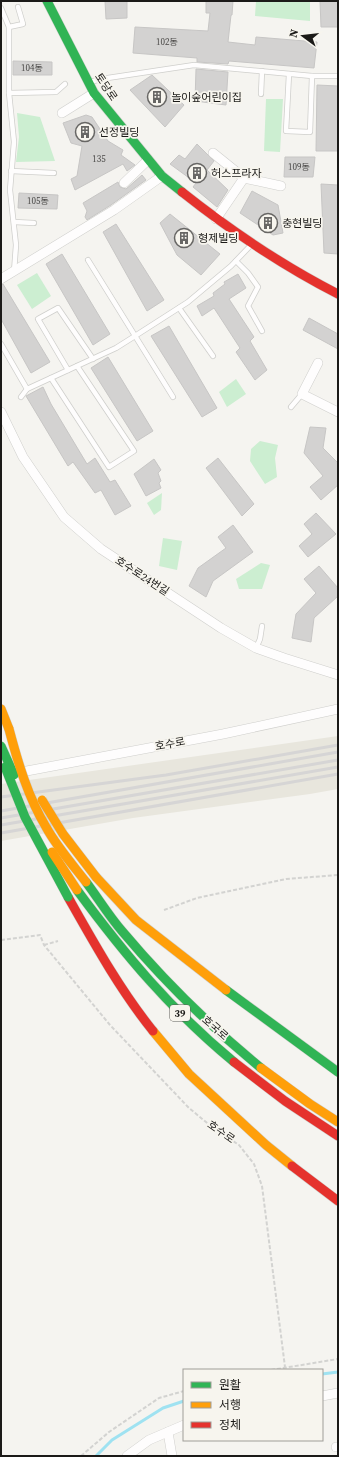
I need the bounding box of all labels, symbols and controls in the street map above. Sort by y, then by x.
north arrow [283,16,323,56]
text: N [286,28,302,39]
house number: 102동 [156,36,178,48]
house number: 104동 [21,62,43,74]
street label: 토당로 [91,70,121,104]
building icon: 놀이숲어린이집 [146,86,168,108]
place label: 놀이숲어린이집 [171,90,242,105]
building icon: 선정빌딩 [74,121,96,143]
place label: 선정빌딩 [99,125,139,140]
house number: 135 [92,153,106,165]
house number: 109동 [288,161,310,173]
building icon: 허스프라자 [186,162,208,184]
place label: 허스프라자 [211,166,262,181]
house number: 105동 [27,195,49,207]
building icon: 충현빌딩 [257,212,279,234]
place label: 충현빌딩 [282,216,322,231]
building icon: 형제빌딩 [173,227,195,249]
place label: 형제빌딩 [198,231,238,246]
street label: 호수로24번길 [112,553,172,599]
street label: 호수로 [154,734,186,754]
road number: 39 [170,1005,190,1021]
street label: 호국로 [199,1012,231,1044]
street label: 호수로 [204,1117,238,1147]
legend [183,1369,323,1441]
text: 원활 [219,1377,241,1393]
text: 서행 [219,1397,241,1413]
text: 정체 [219,1417,241,1433]

